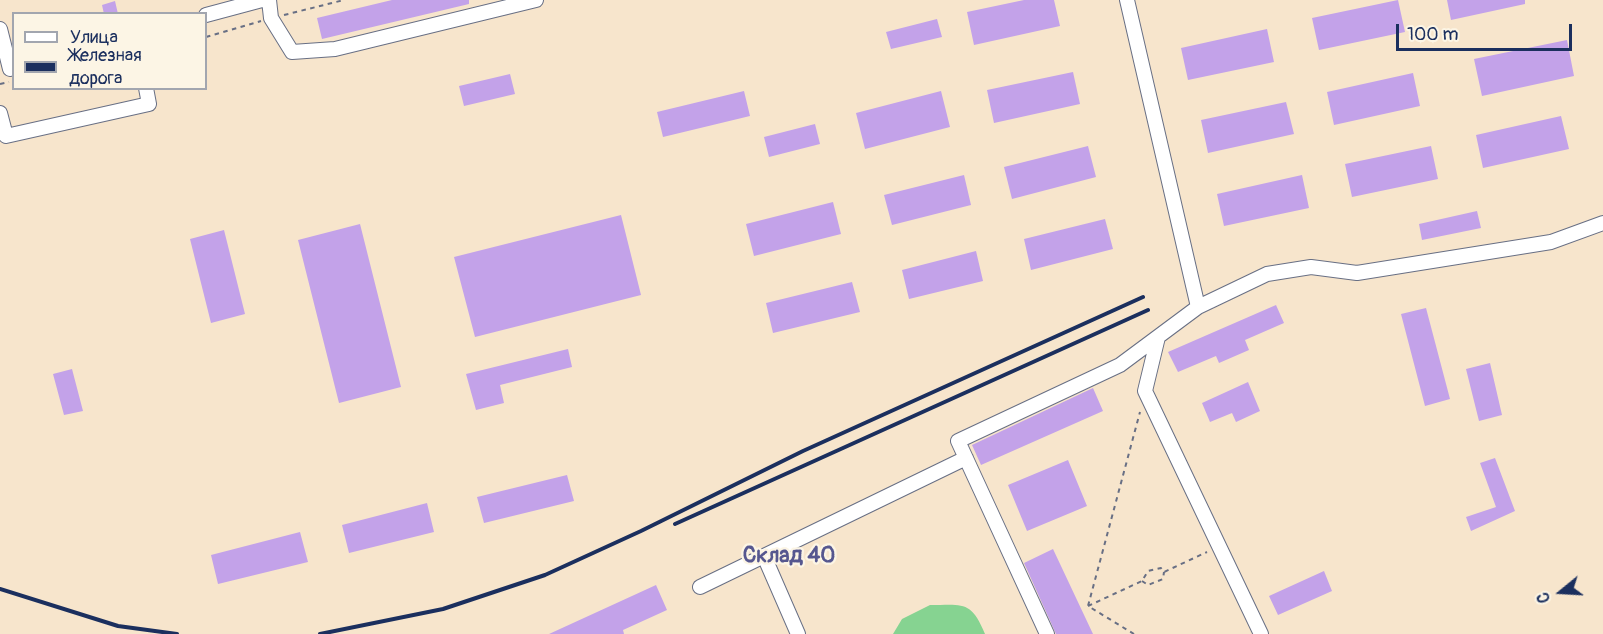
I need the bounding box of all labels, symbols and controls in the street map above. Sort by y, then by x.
legend [12,12,207,90]
scale bar [1399,12,1574,50]
text: 100 m [1407,23,1459,46]
text: Улица [70,26,118,49]
text: Железная дорога [69,44,142,90]
district label: Склад 40 [743,543,835,569]
north arrow [1531,562,1591,622]
text: С [1533,590,1555,605]

